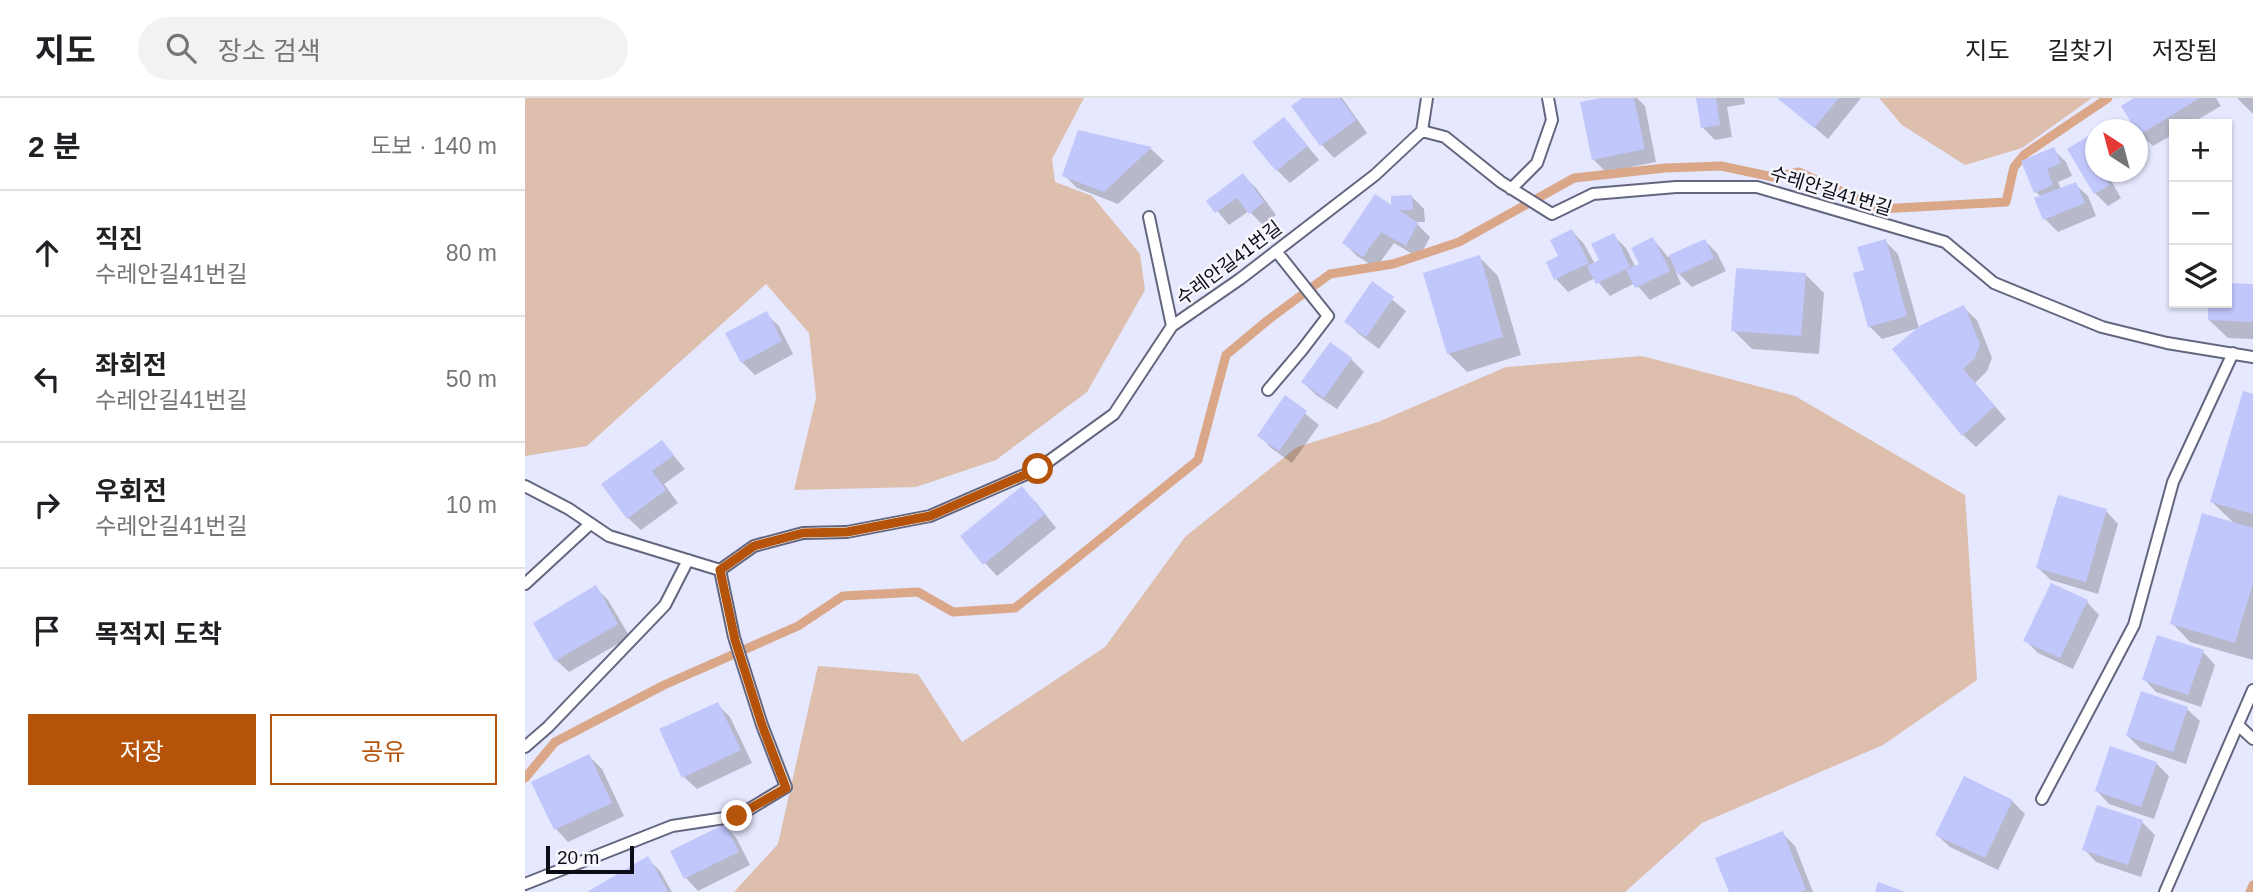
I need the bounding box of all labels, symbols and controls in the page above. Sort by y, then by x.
search box [138,17,628,80]
icon: search [162,29,200,67]
text: 지도 [35,32,96,69]
text: 장소 검색 [218,36,321,66]
text: 지도 [1965,37,2010,64]
text: 길찾기 [2048,37,2114,64]
text: 저장됨 [2152,37,2218,64]
north arrow [2085,119,2148,182]
map controls [2169,119,2232,308]
button: + [2169,119,2232,182]
text: 2 분 [28,130,81,163]
text: 도보 · 140 m [370,133,497,159]
street label: 수레안길41번길 [1768,163,1894,219]
button: − [2169,182,2232,245]
street label: 수레안길41번길 [1172,217,1286,309]
text: 직진 [95,224,143,254]
icon: ahead [28,234,66,272]
text: 80 m [446,240,497,266]
button: layers [2169,245,2232,308]
text: 수레안길41번길 [95,261,248,287]
text: 좌회전 [95,350,167,380]
icon: left [28,360,66,398]
text: 50 m [446,366,497,392]
text: 수레안길41번길 [95,387,248,413]
route start [1022,453,1053,484]
text: 우회전 [95,476,167,506]
icon: right [28,486,66,524]
text: 10 m [446,492,497,518]
text: 수레안길41번길 [95,513,248,539]
icon: arrive [28,612,66,650]
text: 목적지 도착 [95,619,222,649]
button: 저장 [28,714,256,785]
button: 공유 [270,714,497,785]
route end [721,800,752,831]
scale bar [546,843,633,875]
text: 20 m [557,847,599,868]

